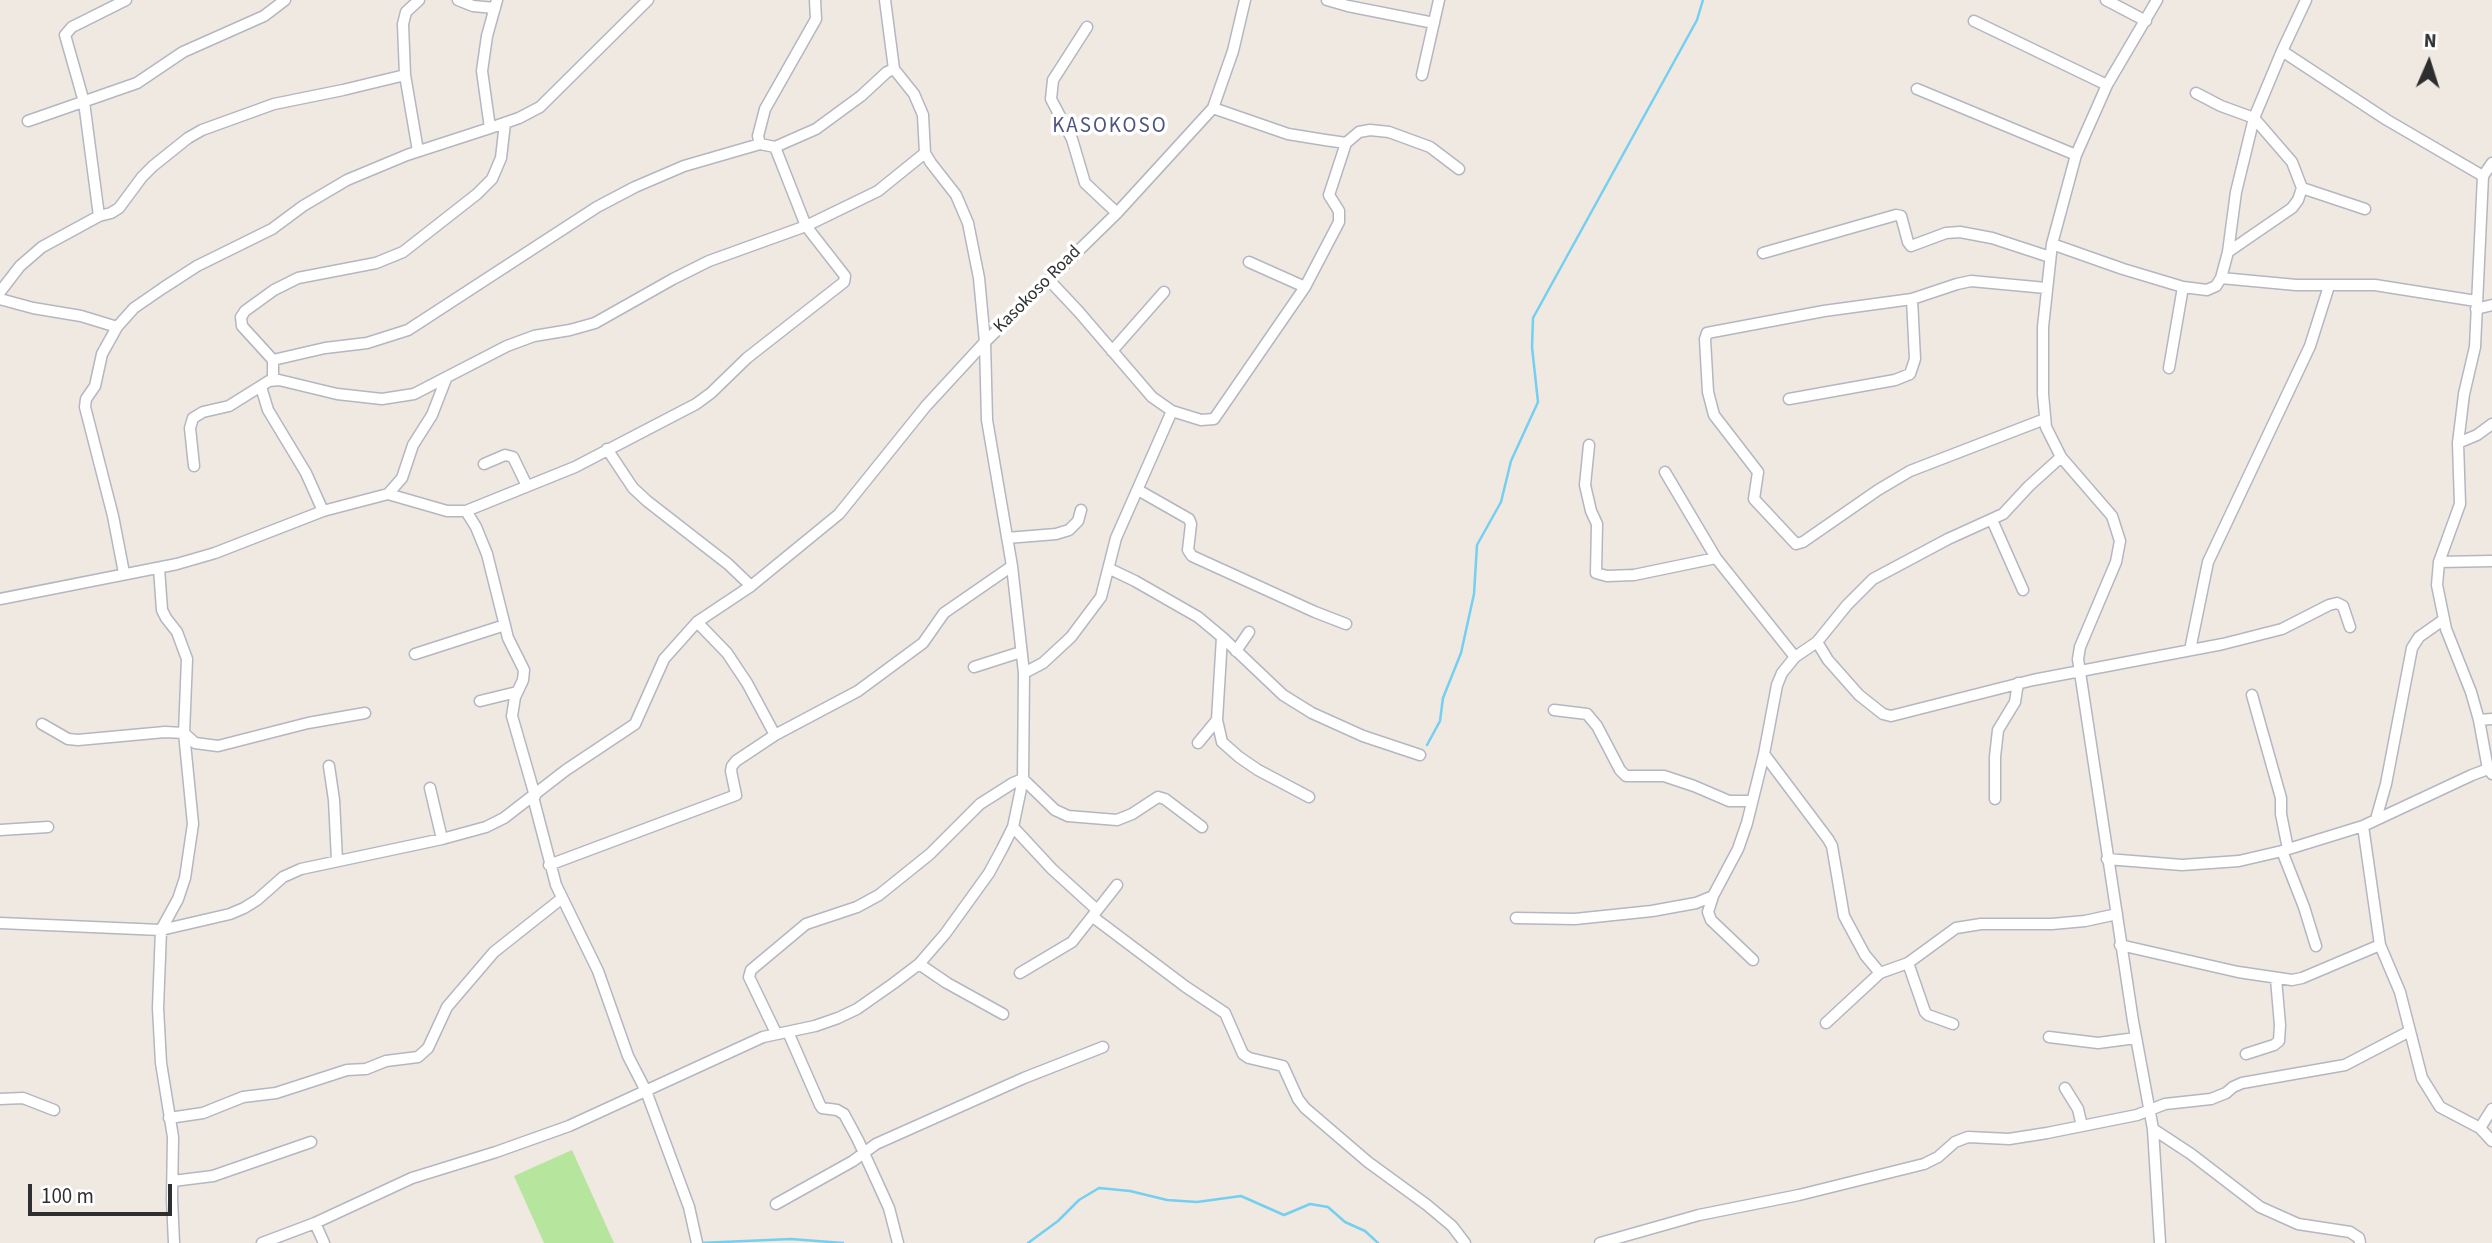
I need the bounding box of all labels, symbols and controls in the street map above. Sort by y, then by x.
north arrow [2394,28,2464,98]
text: N [2423,28,2437,55]
district label: KASOKOSO [1053,114,1167,140]
street label: Kasokoso Road [990,242,1086,338]
scale bar [32,1170,175,1214]
text: 100 m [41,1181,94,1211]

